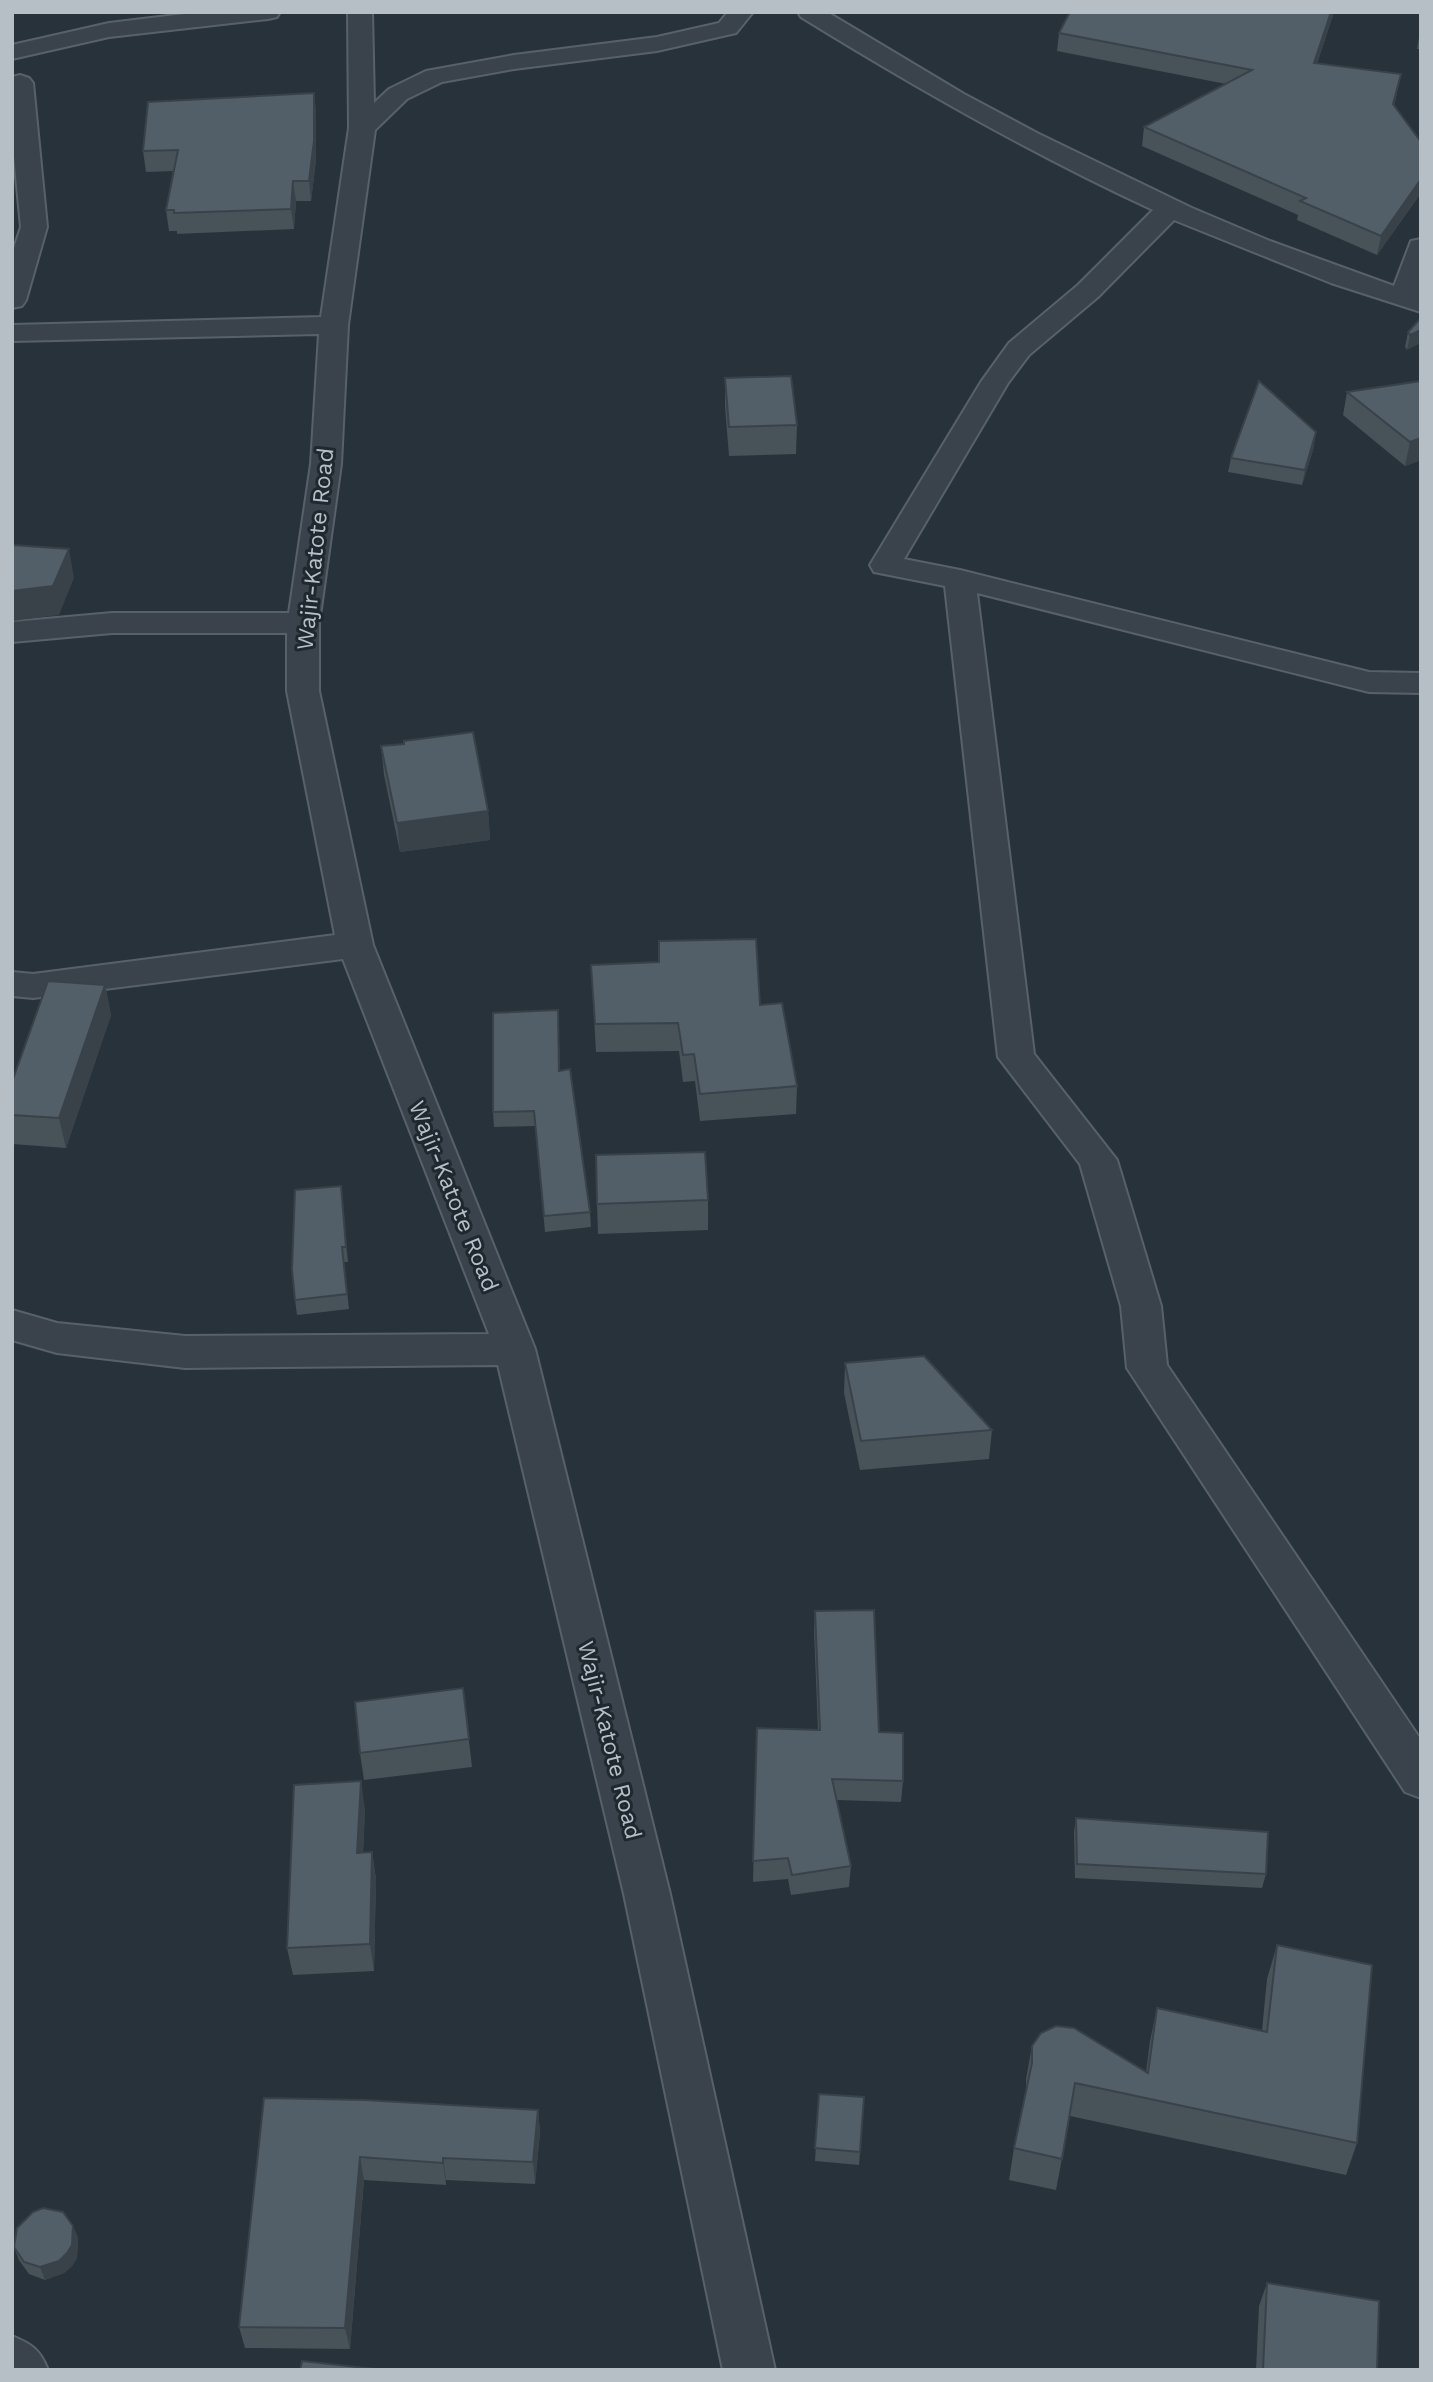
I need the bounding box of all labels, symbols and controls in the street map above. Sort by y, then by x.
street label: Wajir-Katote Road [291,447,340,652]
street label: Wajir-Katote Road [403,1097,504,1296]
street label: Wajir-Katote Road [572,1638,647,1842]

